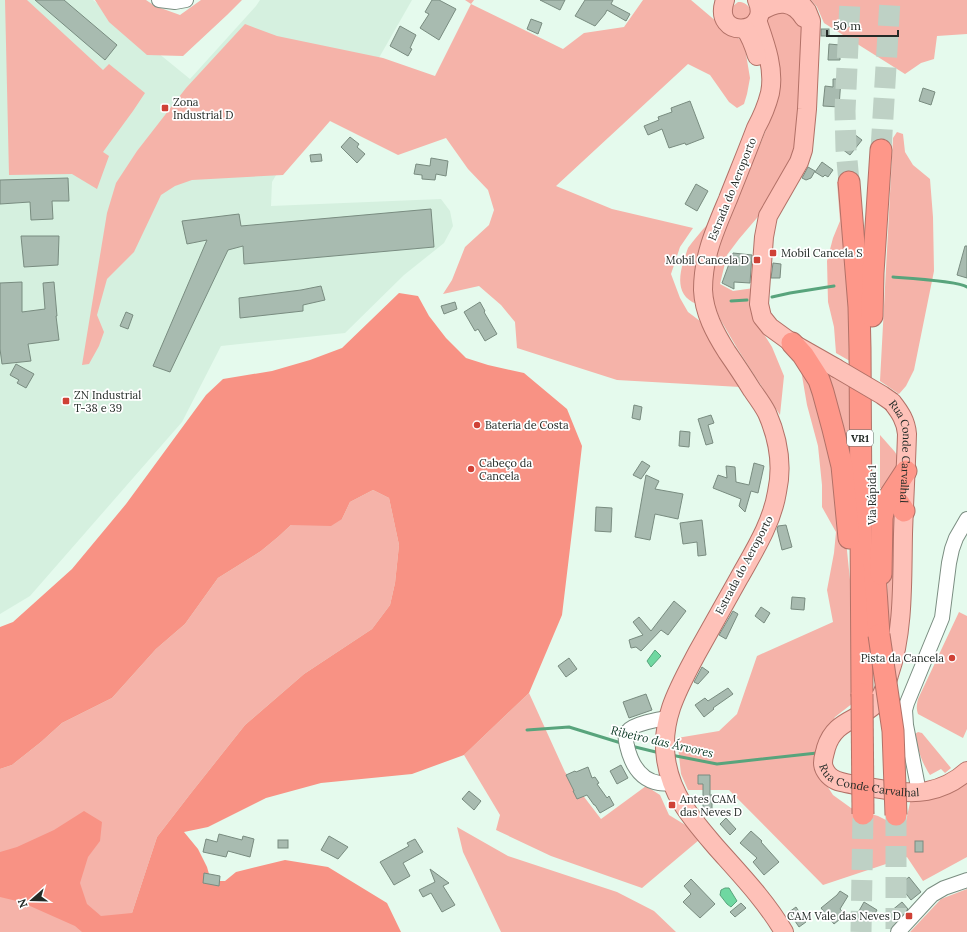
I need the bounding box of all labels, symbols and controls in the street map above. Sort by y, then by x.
scale bar [827,12,898,38]
text: 50 m [833,18,861,33]
place label: Zona Industrial D [173,95,233,122]
marker: Zona Industrial D [160,103,170,113]
street label: Estrada do Aeroporto [705,135,759,243]
place label: Mobil Cancela S [781,246,862,260]
marker: Mobil Cancela S [768,248,778,258]
place label: Mobil Cancela D [666,253,749,267]
marker: Mobil Cancela D [752,255,762,265]
place label: ZN Industrial T-38 e 39 [74,388,141,415]
marker: ZN Industrial T-38 e 39 [61,396,71,406]
street label: Rua Conde Carvalhal [886,397,914,503]
place label: Bateria de Costa [485,418,569,432]
marker: Bateria de Costa [472,420,482,430]
road number: VR1 [847,430,873,446]
place label: Cabeço da Cancela [479,456,532,483]
marker: Cabeço da Cancela [466,464,476,474]
street label: Via Rápida 1 [865,465,879,526]
street label: Estrada do Aeroporto [712,513,776,617]
place label: Pista da Cancela [861,651,944,665]
marker: Pista da Cancela [947,653,957,663]
water label: Ribeiro das Árvores [609,722,715,761]
street label: Rua Conde Carvalhal [816,762,920,799]
place label: Antes CAM das Neves D [679,792,742,819]
marker: Antes CAM das Neves D [667,800,677,810]
north arrow [12,880,52,920]
text: N [14,897,31,910]
place label: CAM Vale das Neves D [787,909,901,923]
marker: CAM Vale das Neves D [904,911,914,921]

